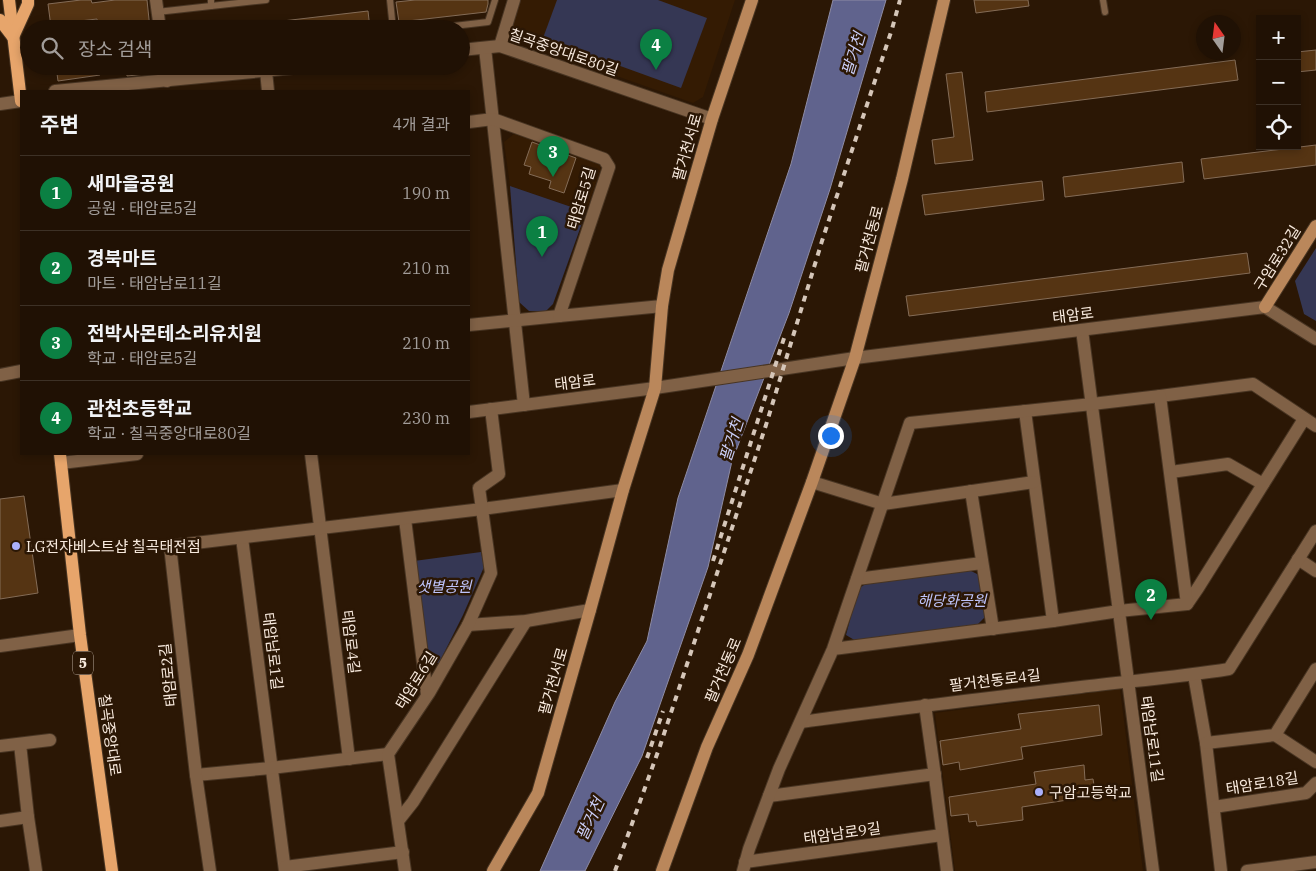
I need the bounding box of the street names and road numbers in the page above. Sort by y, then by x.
street label: 칠곡중앙대로80길 [507,24,621,80]
street label: 팔거천서로 [668,111,706,183]
street label: 태암로5길 [563,165,599,231]
street label: 팔거천동로 [851,203,887,275]
street label: 구암로32길 [1250,222,1304,294]
street label: 태암로 [1051,303,1095,327]
street label: 태암로 [553,370,597,394]
street label: 태암로4길 [338,609,364,675]
street label: 태암남로1길 [259,611,287,691]
street label: 팔거천동로 [701,635,745,705]
street label: 태암로2길 [155,642,181,708]
street label: 팔거천서로 [534,645,572,717]
street label: 태암로6길 [391,648,441,712]
road number: 5 [73,651,93,674]
street label: 팔거천동로4길 [948,665,1042,695]
street label: 칠곡중앙대로 [95,693,125,777]
street label: 태암남로11길 [1137,695,1167,783]
street label: 태암로18길 [1224,768,1300,798]
street label: 태암남로9길 [802,818,882,848]

